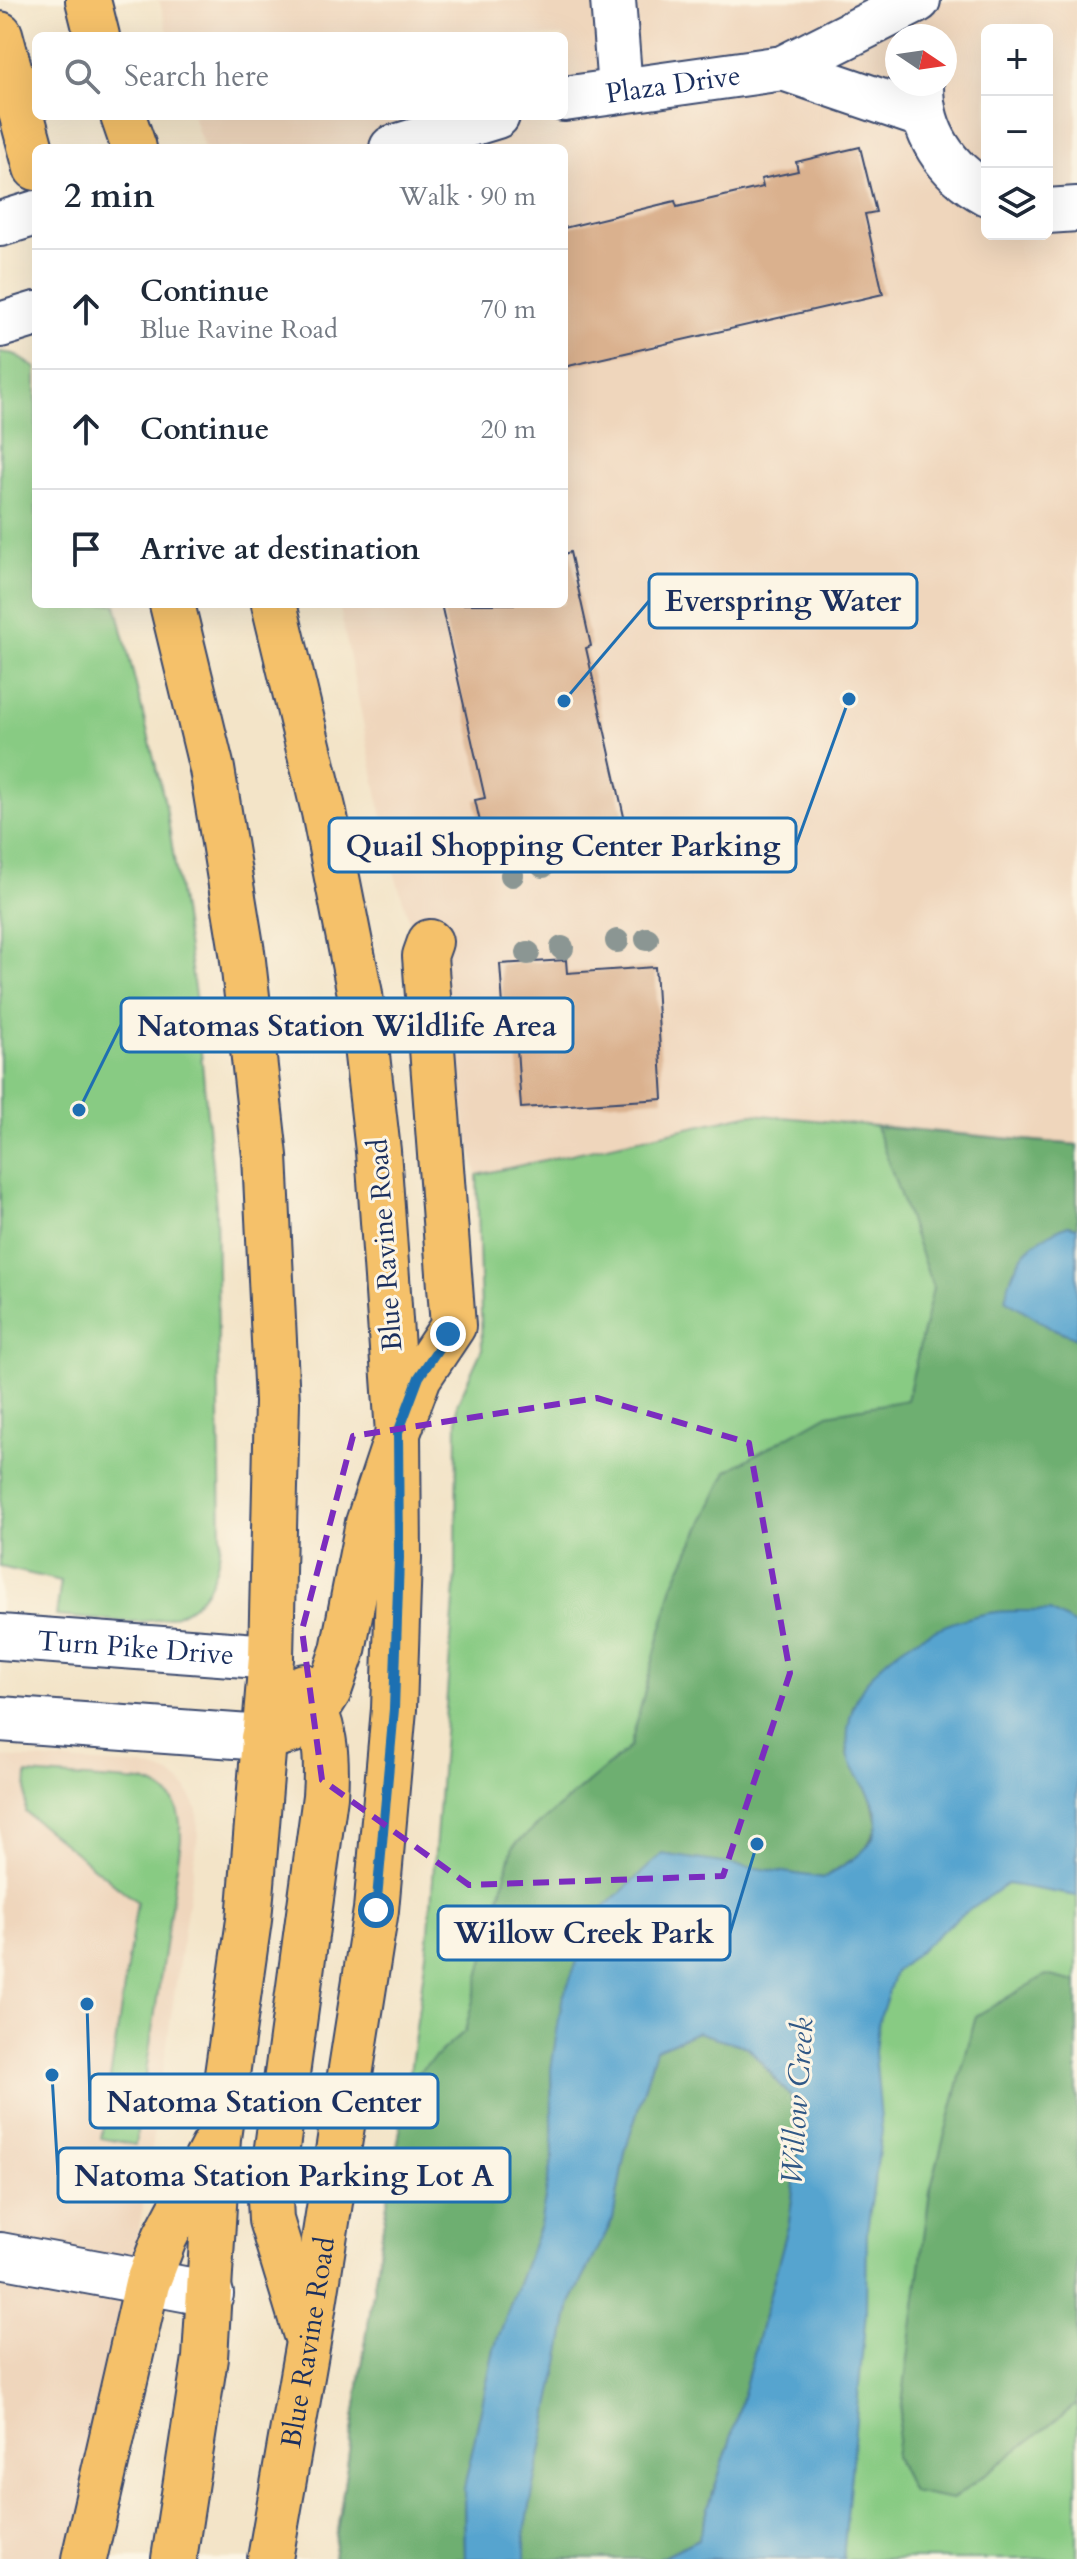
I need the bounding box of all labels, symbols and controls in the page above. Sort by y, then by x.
north arrow [885,24,957,96]
map controls [981,24,1053,240]
button: + [981,24,1053,96]
search box [32,32,568,120]
icon: search [60,54,104,98]
text: Search here [124,56,269,97]
street label: Plaza Drive [603,56,743,113]
button: − [981,96,1053,168]
button: layers [981,168,1053,240]
text: 2 min [64,173,155,219]
text: Walk · 90 m [399,179,536,214]
text: Continue [140,271,269,312]
icon: ahead [64,287,108,331]
text: 70 m [480,292,536,327]
text: Blue Ravine Road [140,312,338,347]
icon: ahead [64,407,108,451]
text: Continue [140,409,269,450]
text: 20 m [480,412,536,447]
icon: arrive [64,527,108,571]
text: Arrive at destination [140,529,420,570]
callout: Everspring Water [649,574,917,628]
text: Everspring Water [665,581,902,622]
callout: Quail Shopping Center Parking [329,818,796,872]
text: Quail Shopping Center Parking [346,826,780,867]
callout: Natomas Station Wildlife Area [121,998,573,1052]
text: Natomas Station Wildlife Area [137,1006,557,1047]
street label: Blue Ravine Road [359,1137,411,1352]
route end [430,1316,466,1352]
street label: Turn Pike Drive [36,1622,235,1674]
route start [358,1892,394,1928]
callout: Willow Creek Park [438,1906,730,1960]
text: Willow Creek Park [453,1913,715,1954]
water label: Willow Creek [771,2016,824,2186]
callout: Natoma Station Center [90,2074,438,2128]
text: Natoma Station Center [106,2082,423,2123]
callout: Natoma Station Parking Lot A [58,2148,510,2202]
text: Natoma Station Parking Lot A [74,2156,494,2197]
street label: Blue Ravine Road [272,2234,344,2451]

